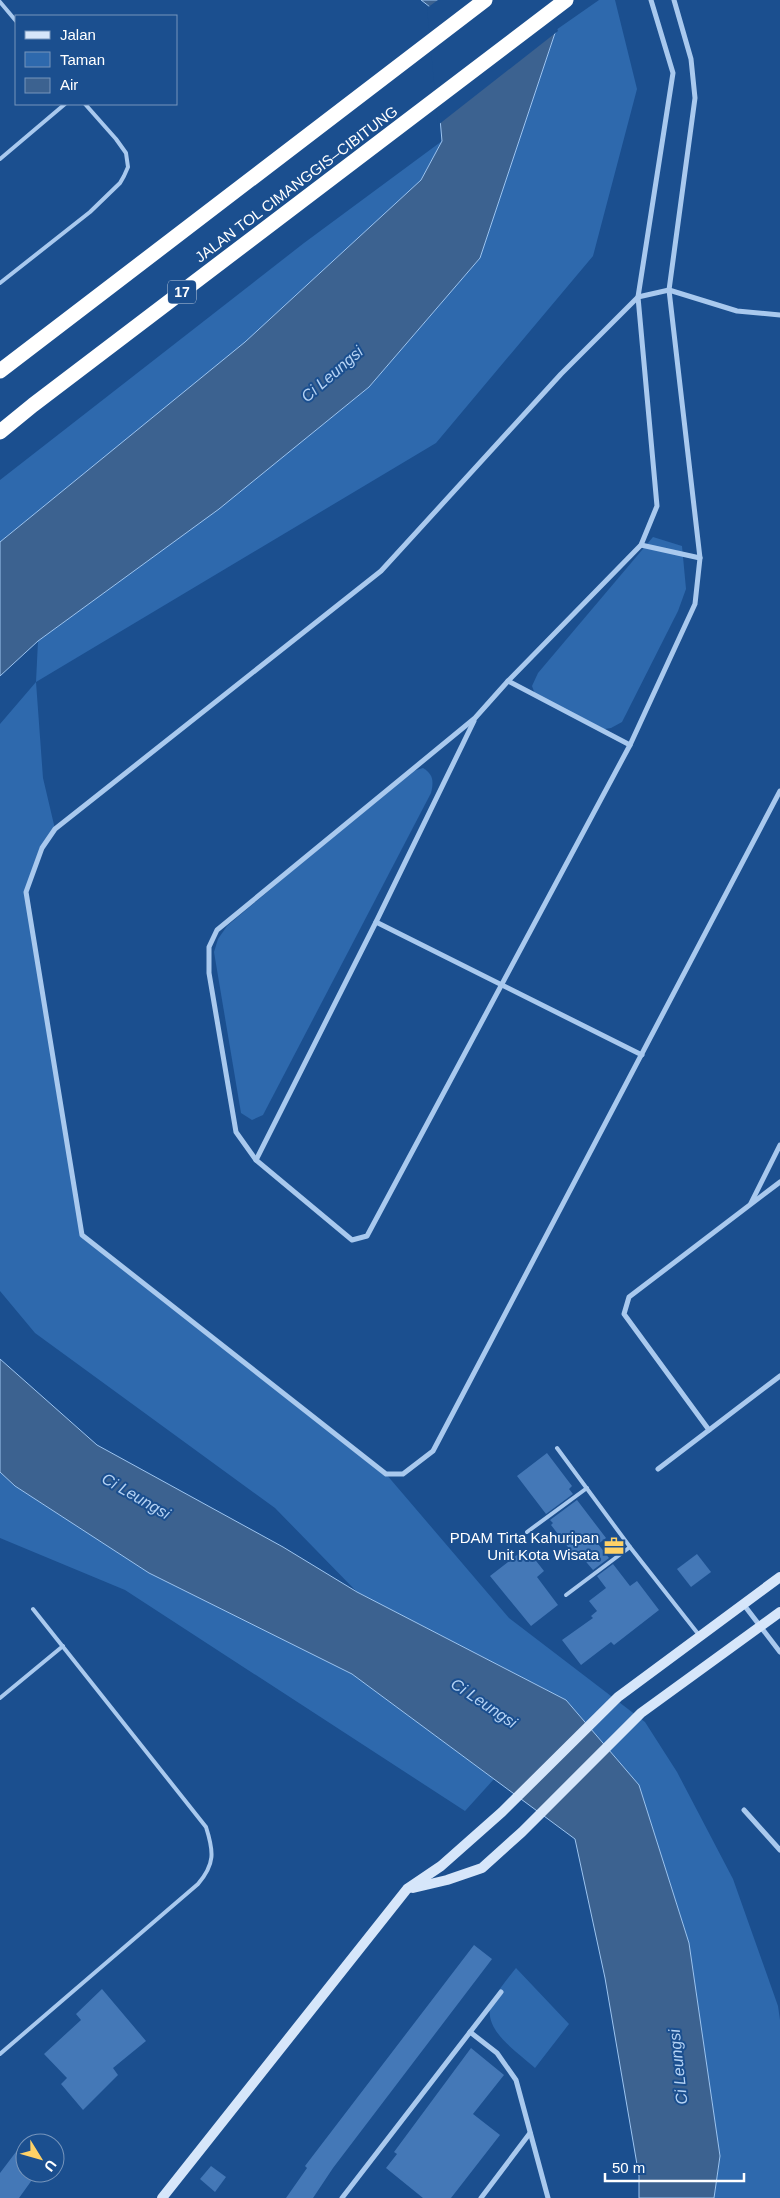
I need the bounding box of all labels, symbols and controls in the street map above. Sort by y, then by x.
legend [15,15,178,105]
text: Jalan [60,26,96,43]
text: Taman [60,51,105,68]
text: Air [60,76,78,93]
street label: JALAN TOL CIMANGGIS–CIBITUNG [191,102,401,266]
road number: 17 [168,280,196,304]
water label: Ci Leungsi [298,342,366,405]
water label: Ci Leungsi [99,1470,173,1522]
place label: PDAM Tirta Kahuripan Unit Kota Wisata [450,1529,600,1563]
office icon: PDAM Tirta Kahuripan Unit Kota Wisata [603,1535,625,1557]
water label: Ci Leungsi [448,1675,520,1731]
water label: Ci Leungsi [666,2028,690,2105]
north arrow [15,2133,65,2183]
scale bar [605,2150,744,2182]
text: U [41,2157,60,2175]
text: 50 m [612,2159,645,2176]

